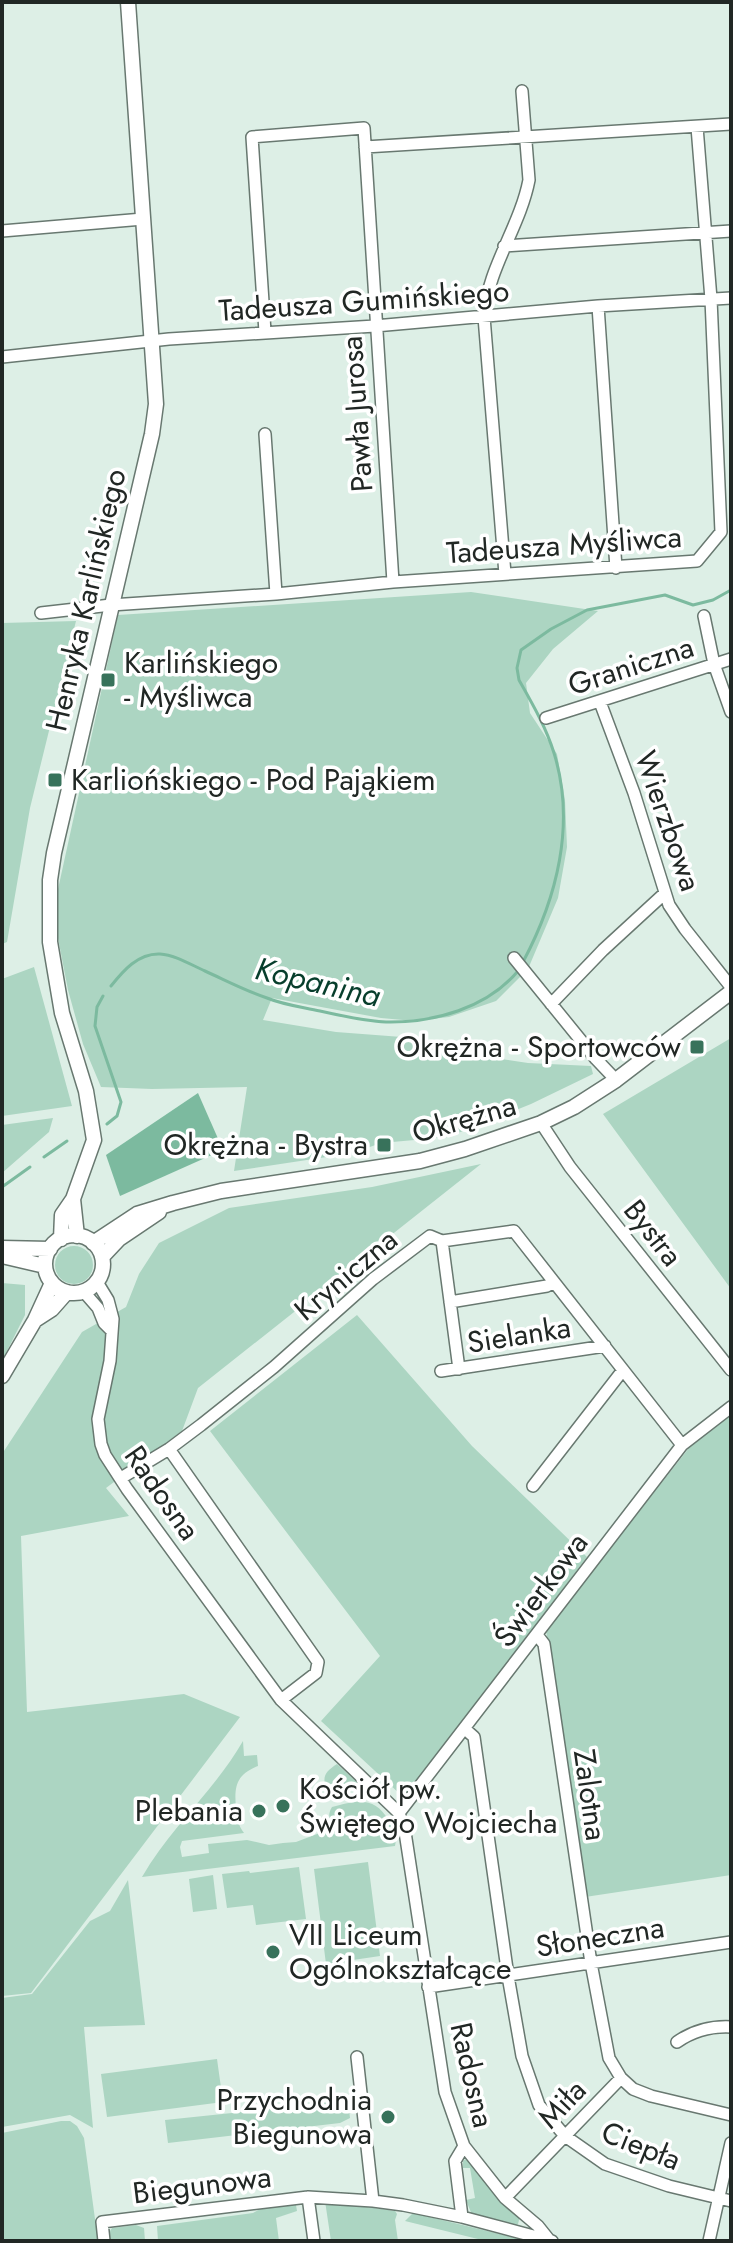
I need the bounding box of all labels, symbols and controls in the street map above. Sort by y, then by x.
street label: Tadeusza Gumińskiego [217,269,511,332]
street label: Pawła Jurosa [330,335,383,493]
street label: Henryka Karlińskiego [34,465,137,735]
street label: Tadeusza Myśliwca [445,515,683,574]
street label: Graniczna [562,625,699,706]
place label: Karlińskiego - Myśliwca [124,641,278,718]
marker: Karlińskiego - Myśliwca [99,671,117,689]
street label: Wierzbowa [624,745,713,897]
place label: Karliońskiego - Pod Pająkiem [71,758,436,801]
marker: Karliońskiego - Pod Pająkiem [46,771,64,789]
water label: Kopanina [251,945,385,1019]
place label: Okrężna - Sportowców [397,1025,682,1068]
marker: Okrężna - Sportowców [688,1038,706,1056]
street label: Okrężna [407,1083,521,1154]
place label: Okrężna - Bystra [164,1123,368,1166]
marker: Okrężna - Bystra [375,1136,393,1154]
street label: Bystra [614,1190,693,1275]
street label: Kryniczna [285,1219,407,1331]
street label: Sielanka [464,1305,574,1364]
street label: Radosna [114,1437,211,1549]
street label: Świerkowa [483,1523,598,1656]
street label: Zalotna [563,1747,618,1843]
place label: Kościół pw. Świętego Wojciecha [299,1767,558,1844]
place label: Plebania [135,1789,243,1832]
marker: Kościół pw. Świętego Wojciecha [274,1797,292,1815]
marker: Plebania [250,1802,268,1820]
street label: Słoneczna [533,1905,667,1968]
place label: VII Liceum Ogólnokształcące [289,1913,512,1990]
marker: VII Liceum Ogólnokształcące [264,1943,282,1961]
street label: Radosna [440,2018,505,2132]
street label: Miła [528,2069,596,2138]
place label: Przychodnia Biegunowa [216,2078,372,2155]
marker: Przychodnia Biegunowa [379,2108,397,2126]
street label: Ciepła [595,2110,687,2181]
street label: Biegunowa [130,2155,274,2214]

